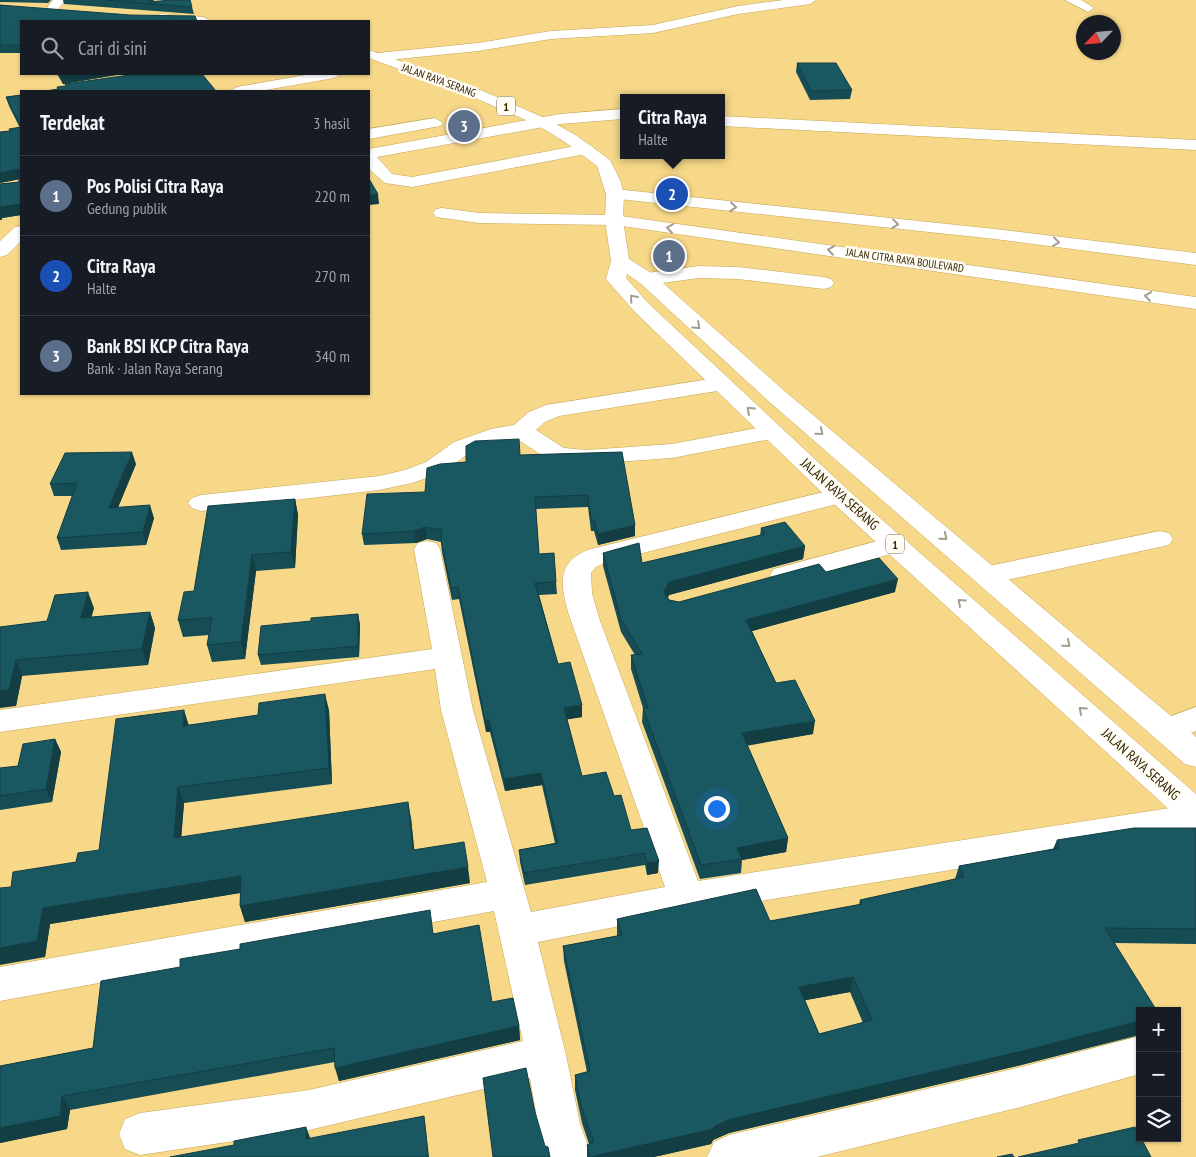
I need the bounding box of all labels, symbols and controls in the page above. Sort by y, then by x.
north arrow [1076,15,1121,60]
search box [20,20,370,75]
icon: search [38,34,66,62]
text: Cari di sini [78,36,147,60]
street label: JALAN RAYA SERANG [399,60,478,100]
popup [620,94,725,159]
road number: 1 [497,96,515,115]
text: Citra Raya [638,105,707,129]
pin: 3 [448,107,480,145]
text: Terdekat [40,109,105,136]
text: 3 hasil [313,113,350,133]
text: Halte [638,129,668,149]
text: Pos Polisi Citra Raya [87,174,224,198]
pin: 2 [656,175,688,213]
text: 1 [52,186,60,206]
text: 220 m [315,186,350,206]
text: Gedung publik [87,198,167,218]
one-way arrow [730,201,738,212]
one-way arrow [891,218,899,229]
one-way arrow [666,223,674,234]
one-way arrow [1053,236,1061,247]
pin: 1 [653,237,685,275]
one-way arrow [827,245,835,256]
street label: JALAN CITRA RAYA BOULEVARD [844,245,965,275]
text: Citra Raya [87,254,156,278]
text: 2 [52,266,60,286]
text: 270 m [315,266,350,286]
text: Halte [87,278,117,298]
one-way arrow [1143,291,1152,301]
one-way arrow [630,294,639,303]
one-way arrow [692,320,701,329]
text: Bank BSI KCP Citra Raya [87,334,249,358]
text: 3 [52,346,60,366]
text: 340 m [315,346,350,366]
text: Bank · Jalan Raya Serang [87,358,223,378]
one-way arrow [747,407,756,416]
one-way arrow [815,427,824,436]
street label: JALAN RAYA SERANG [796,453,883,534]
one-way arrow [938,532,947,540]
road number: 1 [886,534,904,554]
one-way arrow [958,599,967,608]
one-way arrow [1062,638,1071,647]
one-way arrow [1079,707,1088,716]
street label: JALAN RAYA SERANG [1097,723,1184,804]
your location [704,796,730,822]
map controls [1136,1007,1181,1142]
button: + [1136,1007,1181,1052]
button: − [1136,1052,1181,1097]
button: layers [1136,1097,1181,1142]

